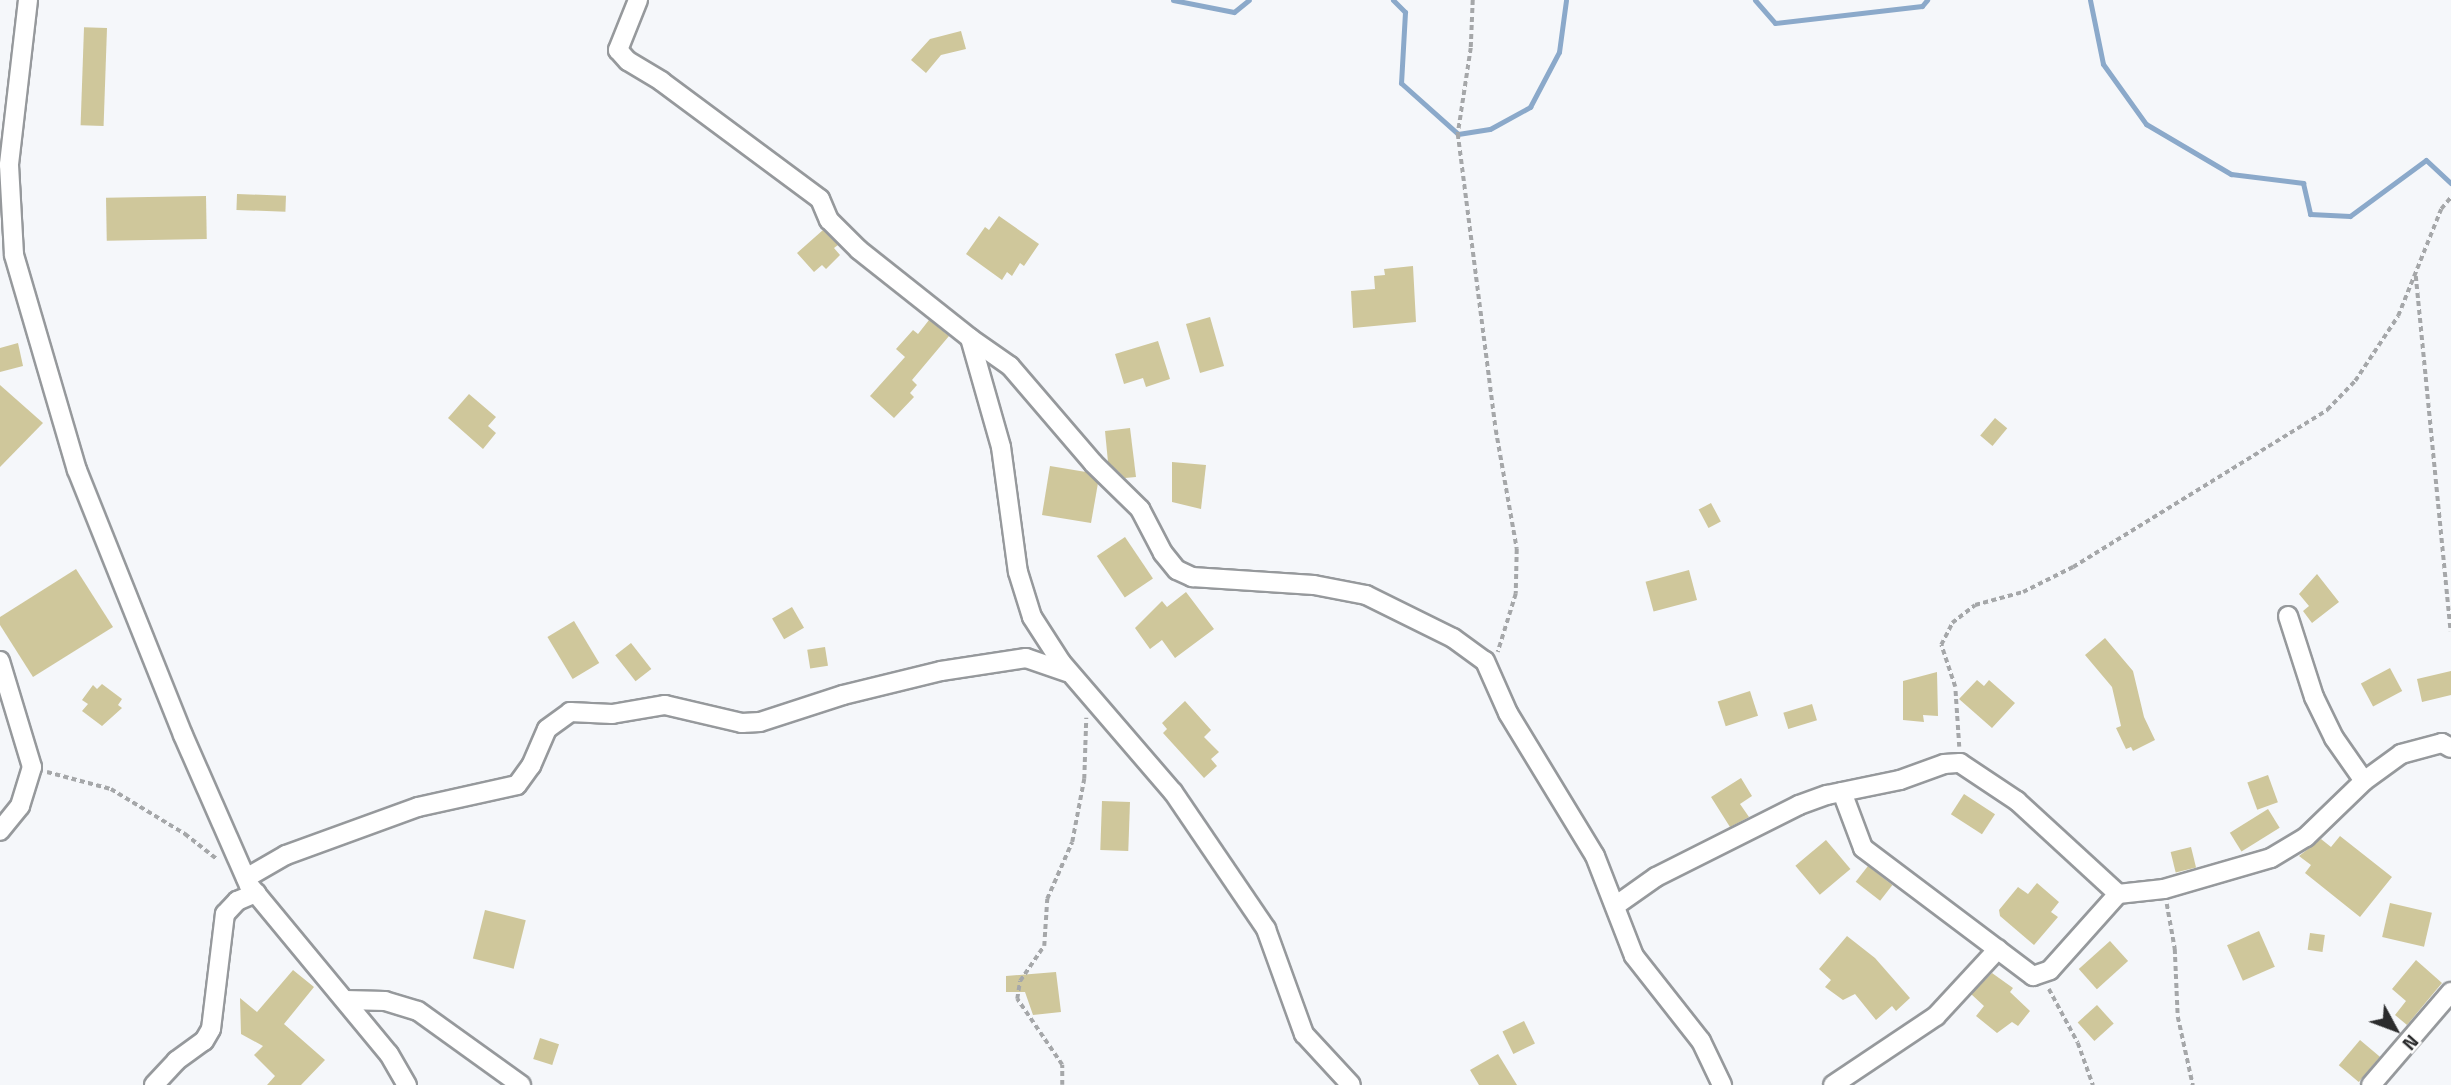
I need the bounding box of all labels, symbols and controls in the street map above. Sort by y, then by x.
north arrow [2360,994,2430,1064]
text: N [2396,1029,2426,1058]

